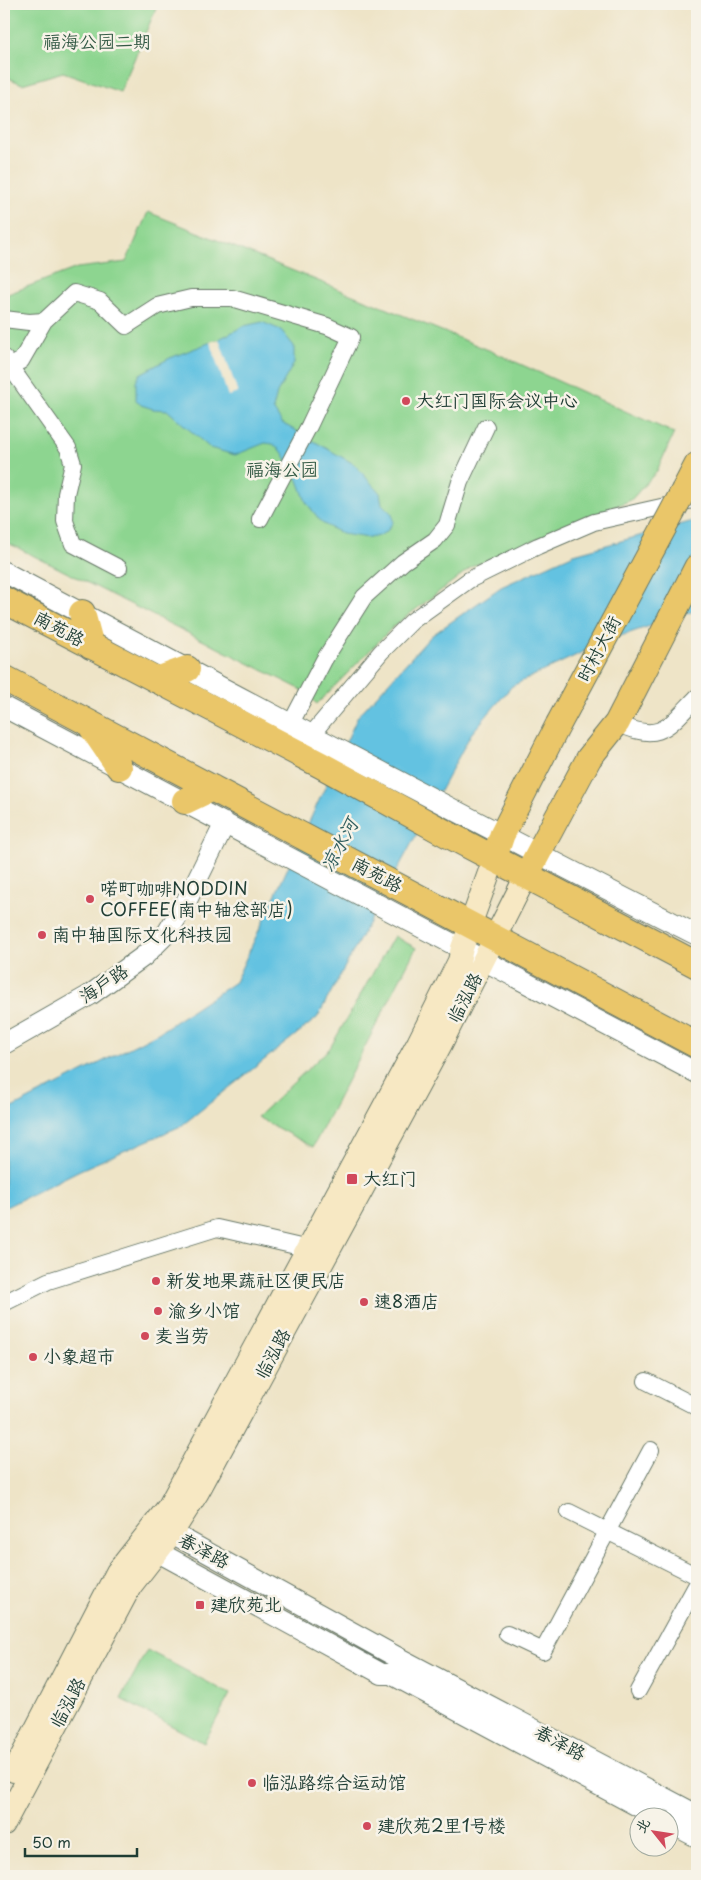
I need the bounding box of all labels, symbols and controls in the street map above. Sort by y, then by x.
park label: 福海公园二期 [43,27,151,54]
place label: 大红门国际会议中心 [416,386,578,413]
marker: 大红门国际会议中心 [400,395,412,407]
park label: 福海公园 [246,455,318,482]
street label: 南苑路 [30,603,90,652]
street label: 时村大街 [569,610,626,686]
water label: 凉水河 [312,810,365,876]
street label: 南苑路 [348,849,408,898]
place label: 喏町咖啡NODDIN COFFEE(南中轴总部店) [100,874,293,922]
marker: 喏町咖啡NODDIN COFFEE(南中轴总部店) [84,893,96,905]
place label: 南中轴国际文化科技园 [52,920,232,947]
marker: 南中轴国际文化科技园 [36,929,48,941]
street label: 海户路 [73,956,133,1009]
street label: 临泓路 [439,967,488,1028]
place label: 大红门 [363,1164,417,1191]
marker: 大红门 [345,1172,359,1186]
place label: 新发地果蔬社区便民店 [166,1266,346,1293]
marker: 新发地果蔬社区便民店 [150,1275,162,1287]
place label: 速8酒店 [374,1287,439,1314]
place label: 渝乡小馆 [168,1296,240,1323]
marker: 速8酒店 [358,1296,370,1308]
marker: 渝乡小馆 [152,1305,164,1317]
place label: 麦当劳 [155,1321,209,1348]
street label: 临泓路 [247,1323,296,1383]
marker: 麦当劳 [139,1330,151,1342]
place label: 小象超市 [43,1342,115,1369]
marker: 小象超市 [27,1351,39,1363]
street label: 春泽路 [175,1525,235,1574]
place label: 建欣苑北 [210,1590,282,1617]
marker: 建欣苑北 [194,1599,206,1611]
street label: 临泓路 [42,1672,91,1732]
street label: 春泽路 [531,1717,591,1766]
place label: 临泓路综合运动馆 [262,1768,406,1795]
marker: 临泓路综合运动馆 [246,1777,258,1789]
north arrow [628,1808,678,1858]
place label: 建欣苑2里1号楼 [377,1811,506,1838]
text: 北 [630,1814,655,1837]
marker: 建欣苑2里1号楼 [361,1820,373,1832]
scale bar [25,1825,138,1857]
text: 50 m [32,1830,71,1853]

